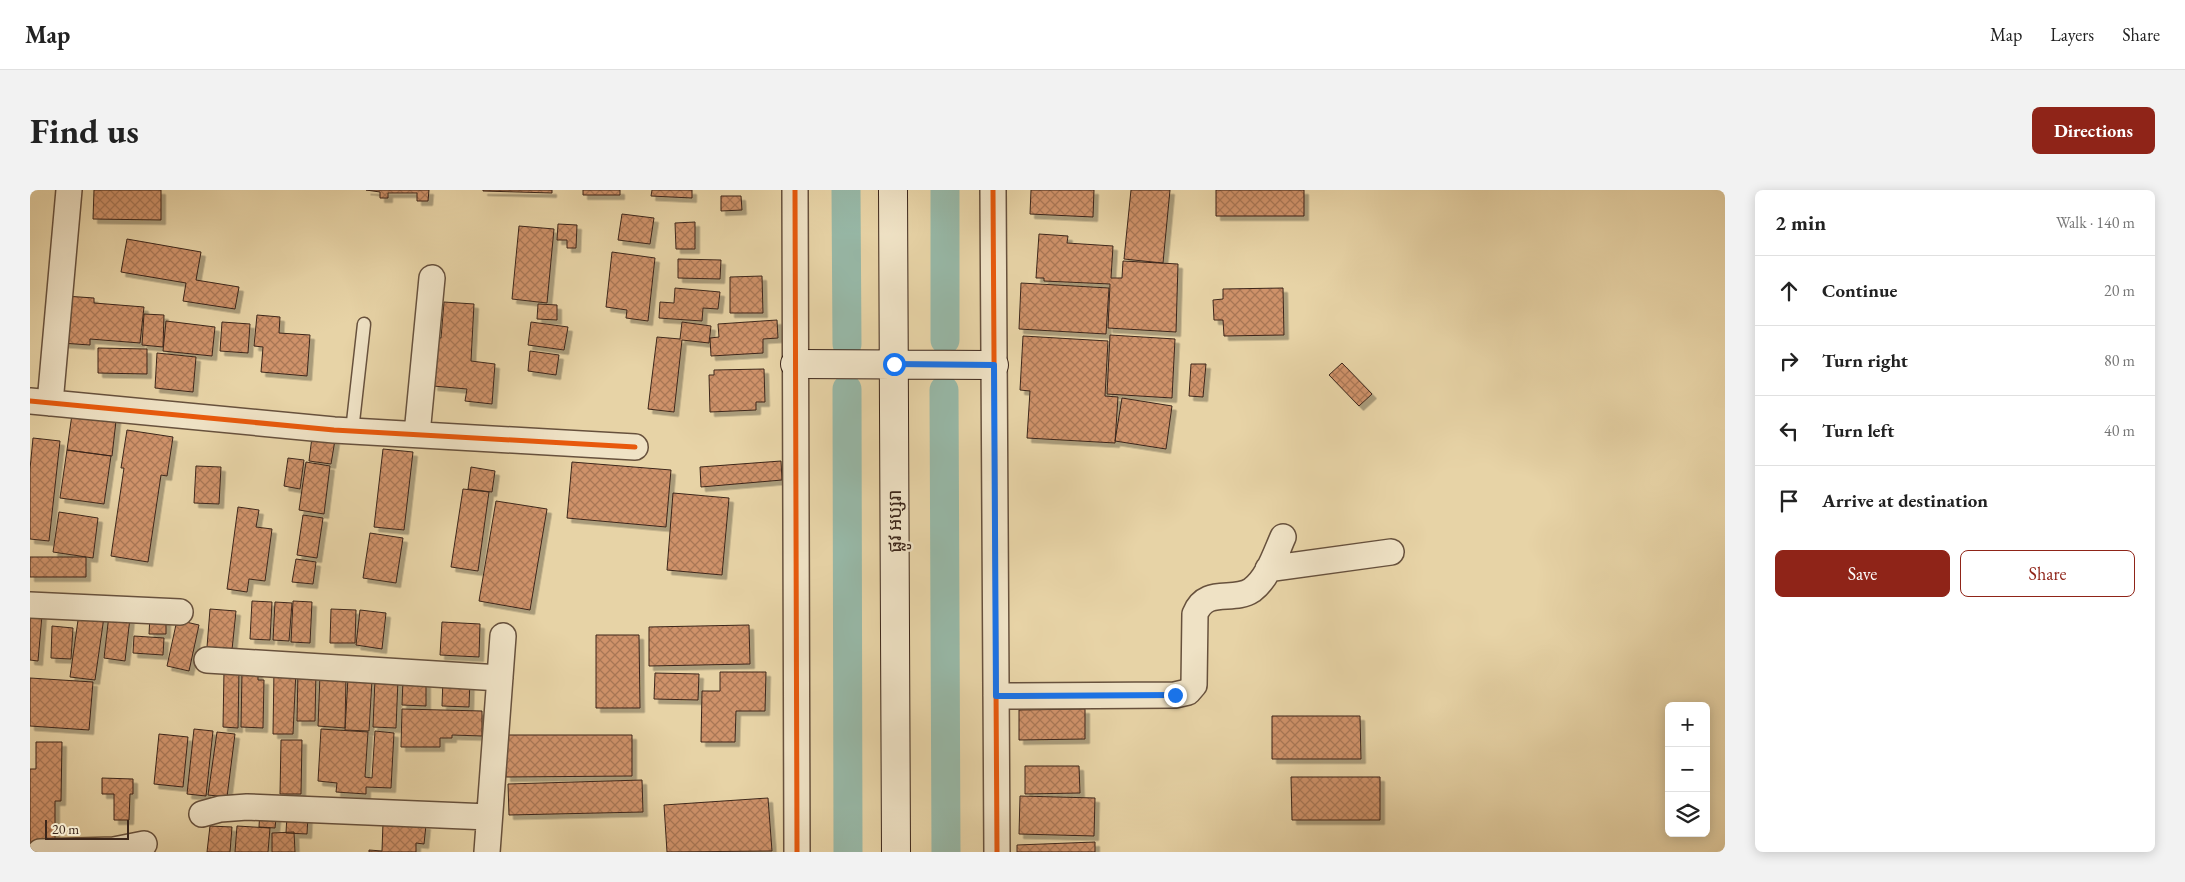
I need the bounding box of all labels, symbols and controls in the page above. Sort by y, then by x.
text: Map [25,19,70,50]
text: Map [1990,23,2022,46]
text: Layers [2050,23,2094,46]
text: Share [2122,23,2160,46]
button: Directions [2032,107,2155,154]
text: Find us [30,108,139,153]
text: 2 min [1775,209,1826,236]
text: Walk · 140 m [2056,212,2135,233]
icon: ahead [1775,277,1803,305]
text: Continue [1822,278,1897,303]
text: 20 m [2104,280,2135,301]
icon: right [1775,347,1803,375]
text: Turn right [1822,348,1908,373]
text: 80 m [2104,350,2135,371]
route start [883,353,906,376]
icon: left [1775,417,1803,445]
text: Turn left [1822,418,1894,443]
text: 40 m [2104,420,2135,441]
icon: arrive [1775,487,1803,515]
text: Arrive at destination [1822,488,1988,513]
street label: ផ្លូវ អប្សរា [882,489,912,553]
button: Save [1775,550,1950,597]
button: Share [1960,550,2135,597]
route end [1164,684,1187,707]
map controls [1665,702,1710,837]
button: + [1665,702,1710,747]
button: − [1665,747,1710,792]
button: layers [1665,792,1710,837]
scale bar [45,817,129,840]
text: 20 m [52,820,79,838]

